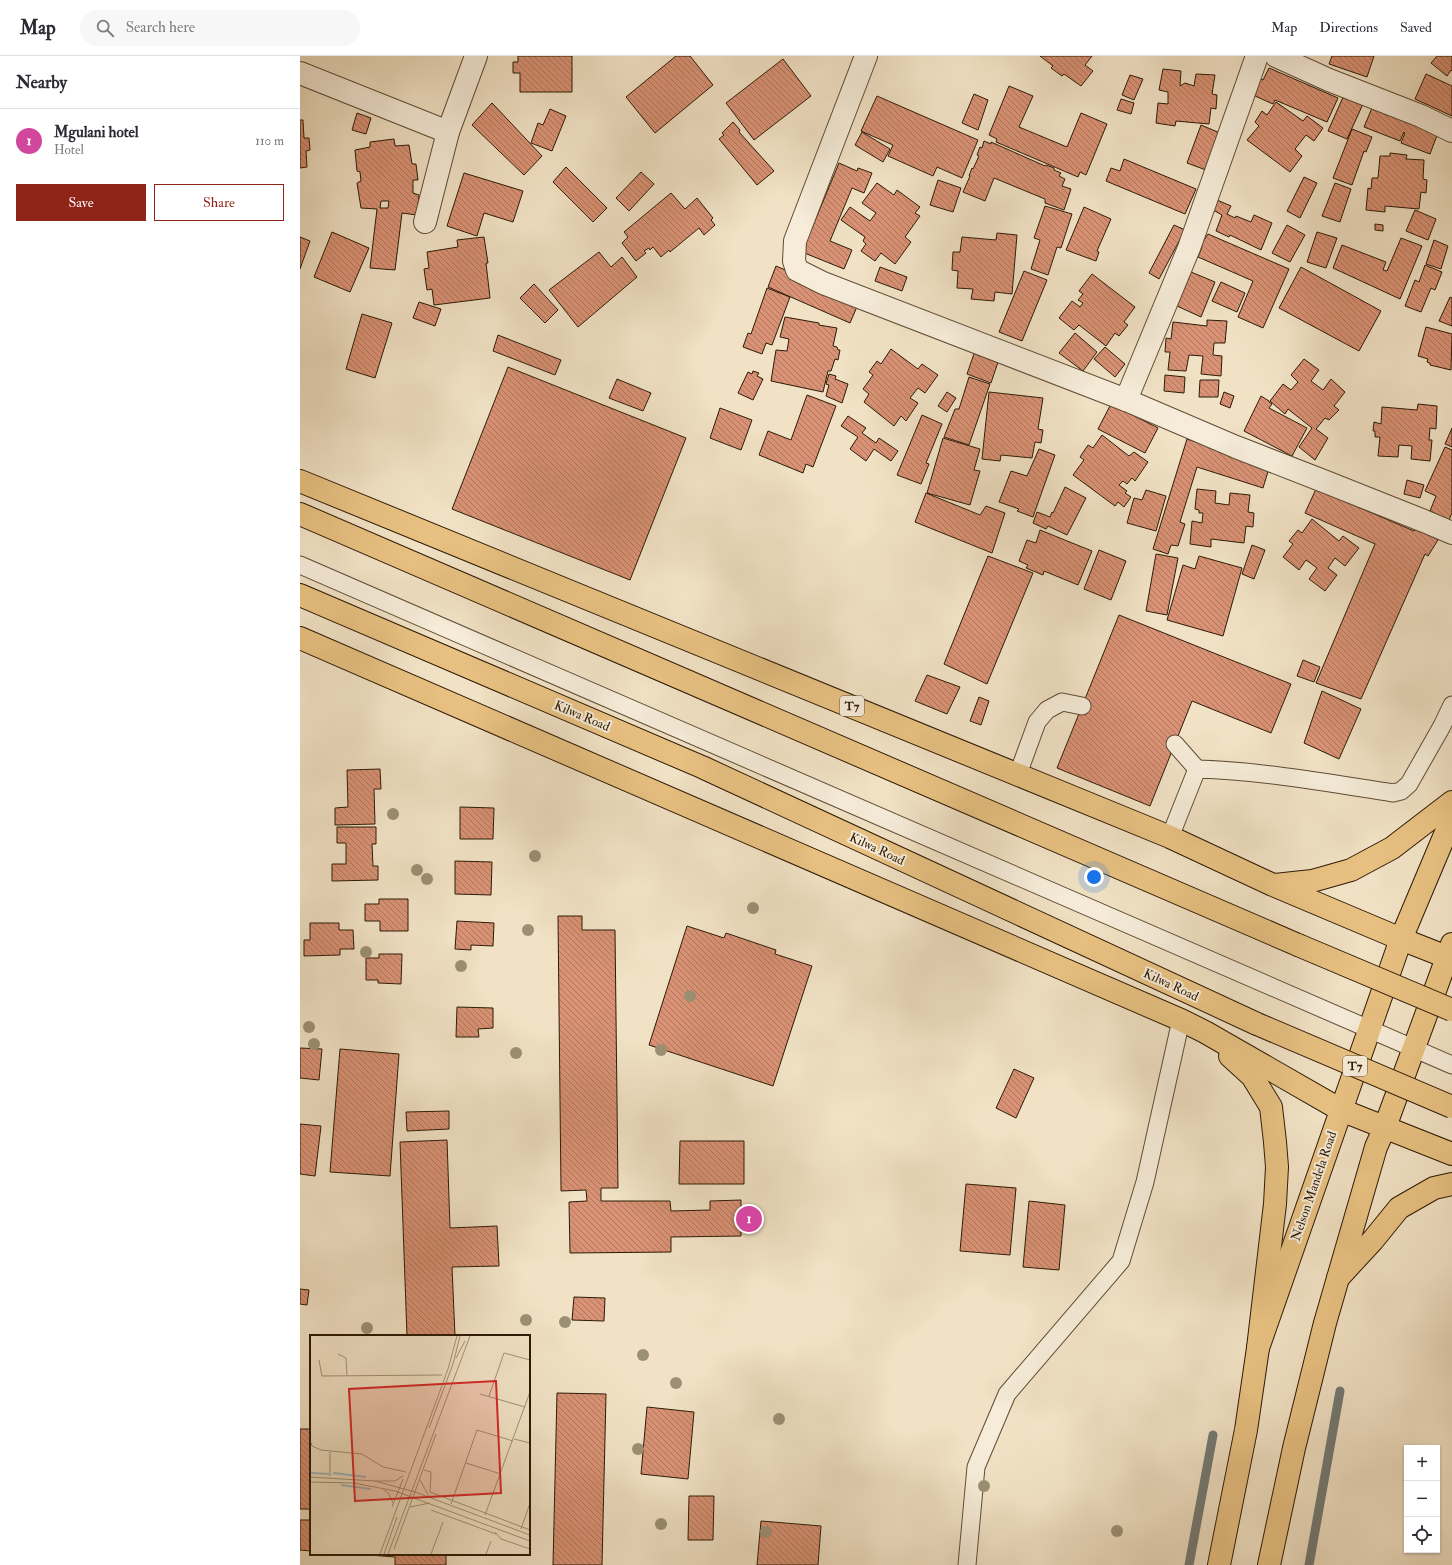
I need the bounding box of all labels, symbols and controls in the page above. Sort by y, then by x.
search box [80,10,360,46]
text: Map [20,16,56,40]
icon: search [94,17,116,39]
text: Search here [126,18,195,37]
text: Map [1271,19,1297,36]
text: Directions [1319,19,1378,36]
text: Saved [1400,19,1432,36]
text: Nearby [16,72,67,93]
text: Mgulani hotel [54,123,139,142]
text: 1 [27,133,31,149]
text: 110 m [255,133,284,149]
text: Hotel [54,142,84,158]
button: Save [16,184,146,221]
button: Share [154,184,284,221]
road number: T7 [840,696,864,716]
street label: Kilwa Road [552,697,613,735]
street label: Kilwa Road [847,829,908,869]
your location [1084,867,1104,887]
street label: Kilwa Road [1141,965,1202,1005]
road number: T7 [1343,1056,1367,1076]
street label: Nelson Mandela Road [1288,1128,1341,1243]
pin: 1 [736,1204,762,1234]
inset map [310,1335,530,1555]
map controls [1404,1445,1440,1553]
button: + [1404,1445,1440,1481]
button: − [1404,1481,1440,1517]
button: locate [1404,1517,1440,1553]

